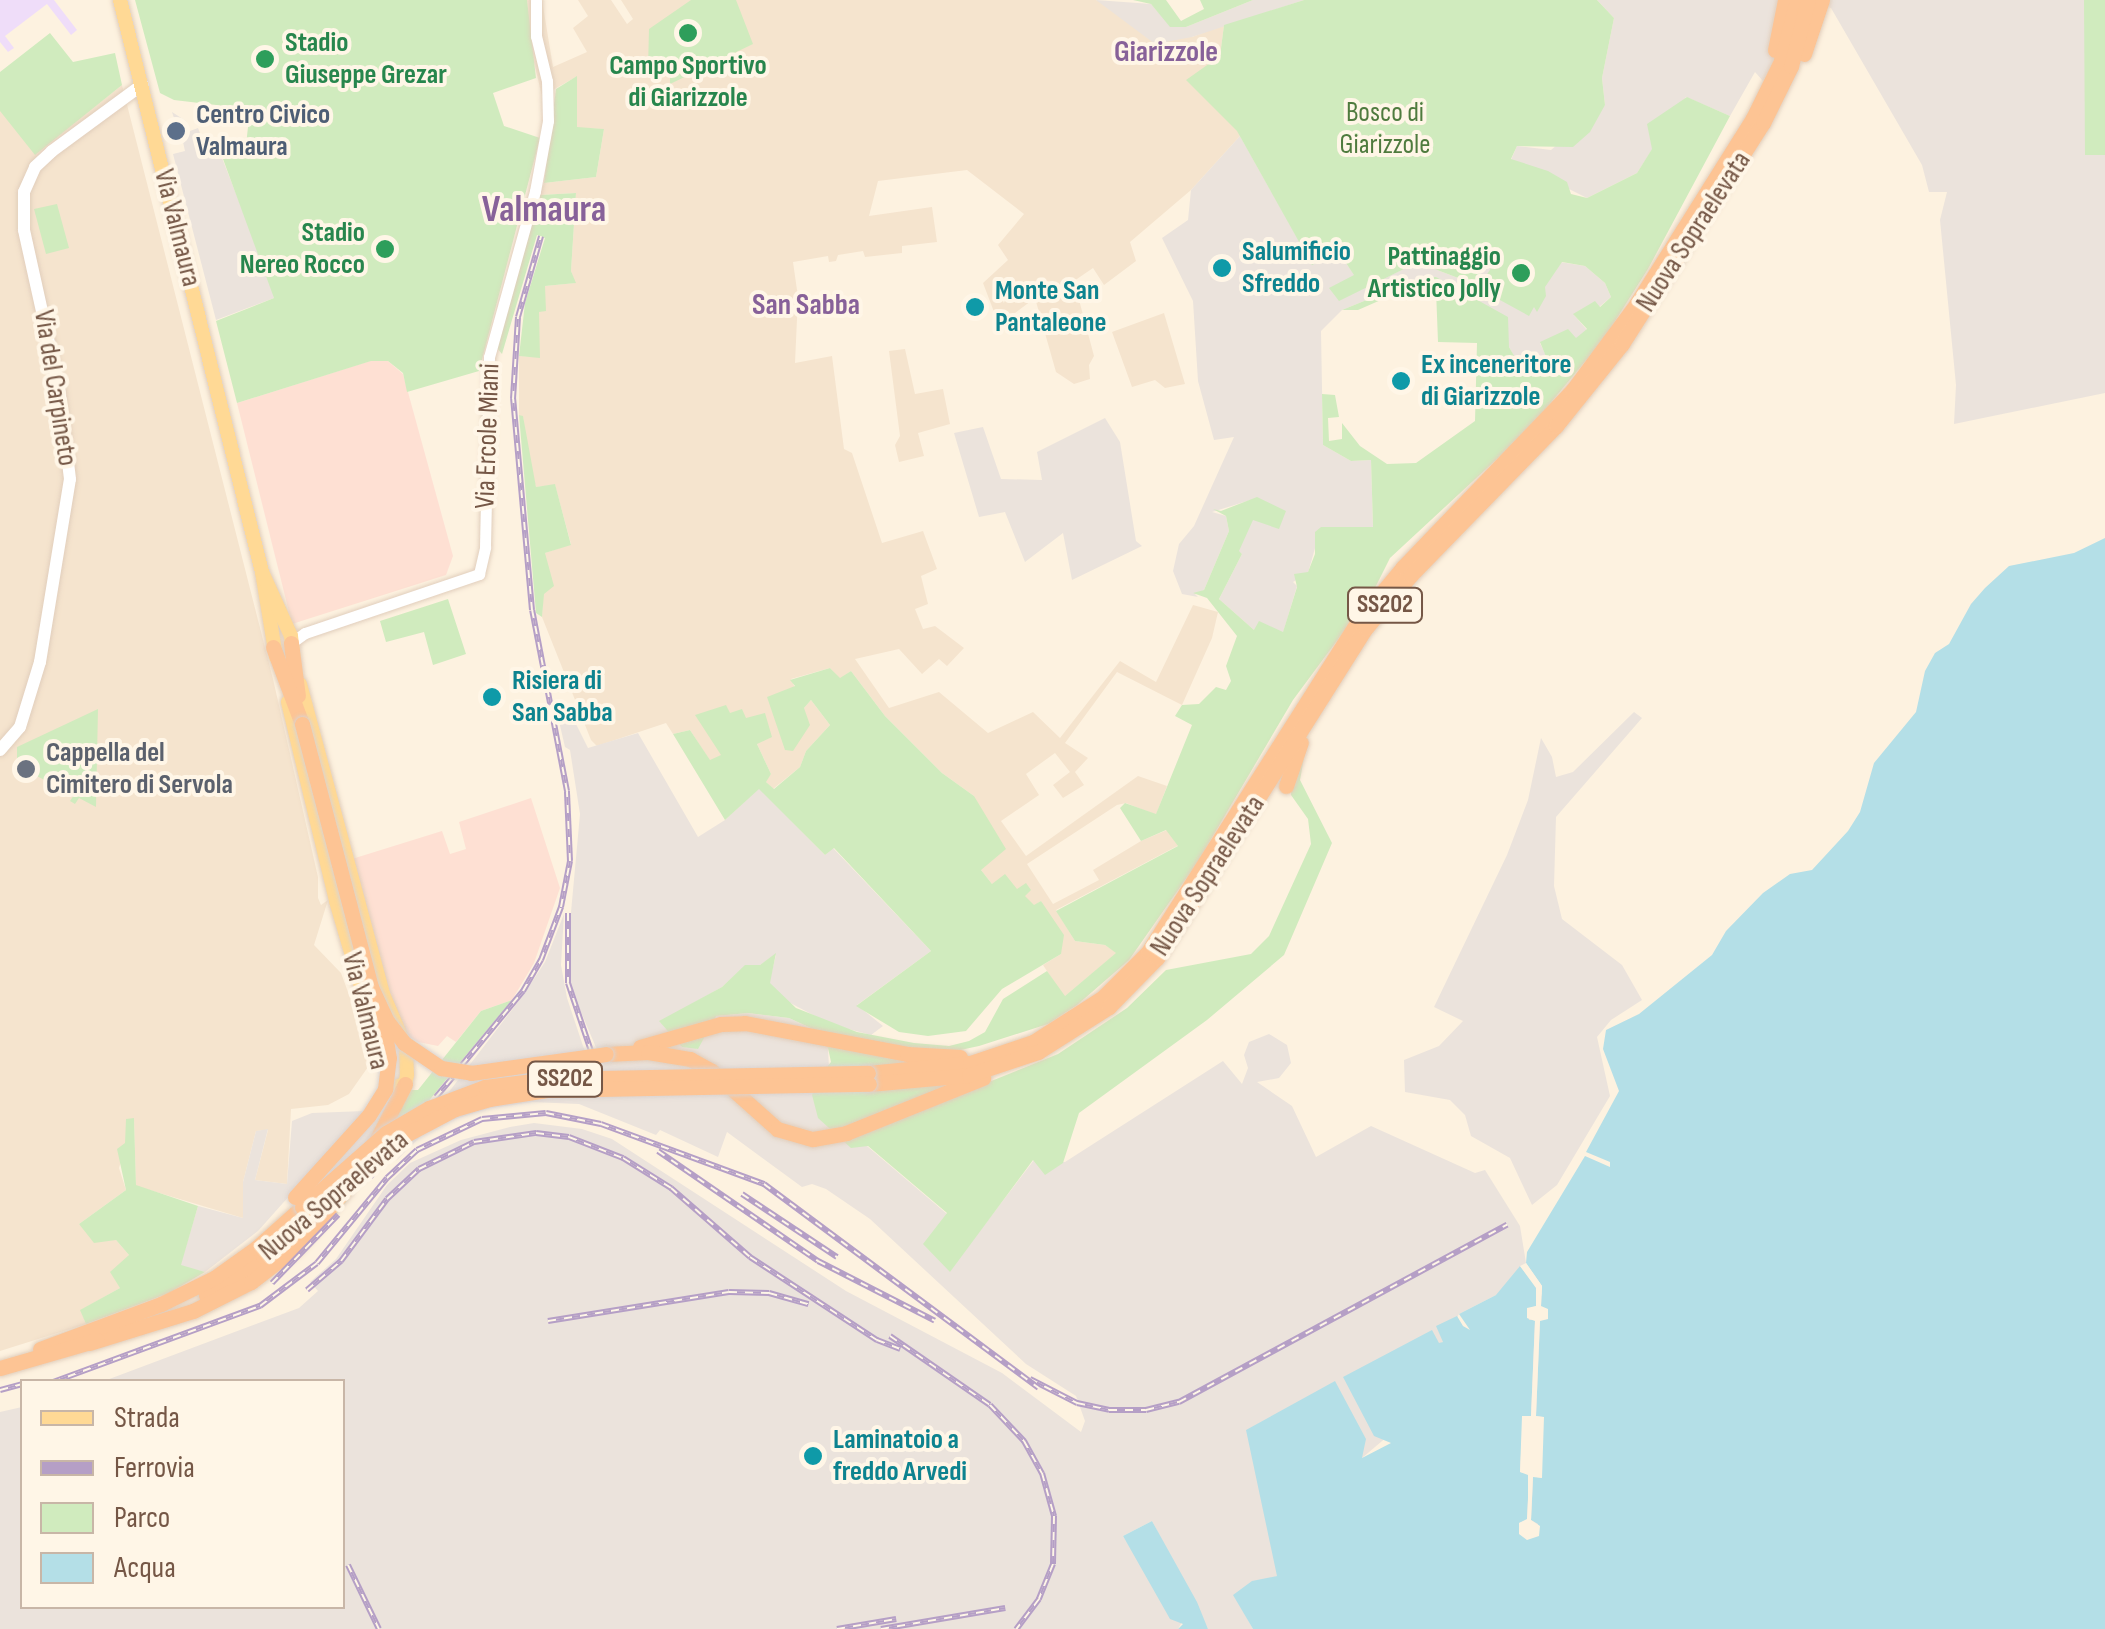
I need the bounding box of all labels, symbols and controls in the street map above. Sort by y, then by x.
marker: Campo Sportivo di Giarizzole [677,22,699,44]
place label: Stadio Giuseppe Grezar [285,26,447,92]
district label: Giarizzole [1114,34,1218,70]
marker: Stadio Giuseppe Grezar [254,48,276,70]
place label: Campo Sportivo di Giarizzole [609,49,767,115]
park label: Bosco di Giarizzole [1339,96,1431,162]
place label: Centro Civico Valmaura [196,98,330,164]
marker: Centro Civico Valmaura [165,120,187,142]
street label: Nuova Sopraelevata [1630,145,1758,319]
street label: Via Valmaura [146,166,208,290]
district label: Valmaura [482,187,606,233]
place label: Stadio Nereo Rocco [240,216,365,282]
place label: Salumificio Sfreddo [1242,235,1351,301]
marker: Stadio Nereo Rocco [374,238,396,260]
place label: Pattinaggio Artistico Jolly [1368,240,1501,306]
marker: Salumificio Sfreddo [1211,257,1233,279]
marker: Pattinaggio Artistico Jolly [1510,262,1532,284]
place label: Monte San Pantaleone [995,274,1106,340]
district label: San Sabba [752,287,860,323]
marker: Monte San Pantaleone [964,296,986,318]
street label: Via del Carpineto [26,308,84,468]
place label: Ex inceneritore di Giarizzole [1421,348,1571,414]
street label: Via Ercole Miani [469,363,507,509]
marker: Ex inceneritore di Giarizzole [1390,370,1412,392]
road number: SS202 [1345,585,1425,625]
place label: Risiera di San Sabba [512,664,613,730]
marker: Risiera di San Sabba [481,686,503,708]
place label: Cappella del Cimitero di Servola [46,736,233,802]
marker: Cappella del Cimitero di Servola [15,758,37,780]
street label: Nuova Sopraelevata [1144,789,1272,963]
street label: Via Valmaura [334,949,396,1073]
road number: SS202 [525,1059,605,1099]
street label: Nuova Sopraelevata [253,1124,415,1268]
legend [20,1379,345,1609]
text: Strada [114,1400,180,1436]
place label: Laminatoio a freddo Arvedi [833,1423,967,1489]
marker: Laminatoio a freddo Arvedi [802,1445,824,1467]
text: Ferrovia [114,1450,195,1486]
text: Parco [114,1500,170,1536]
text: Acqua [114,1550,176,1586]

